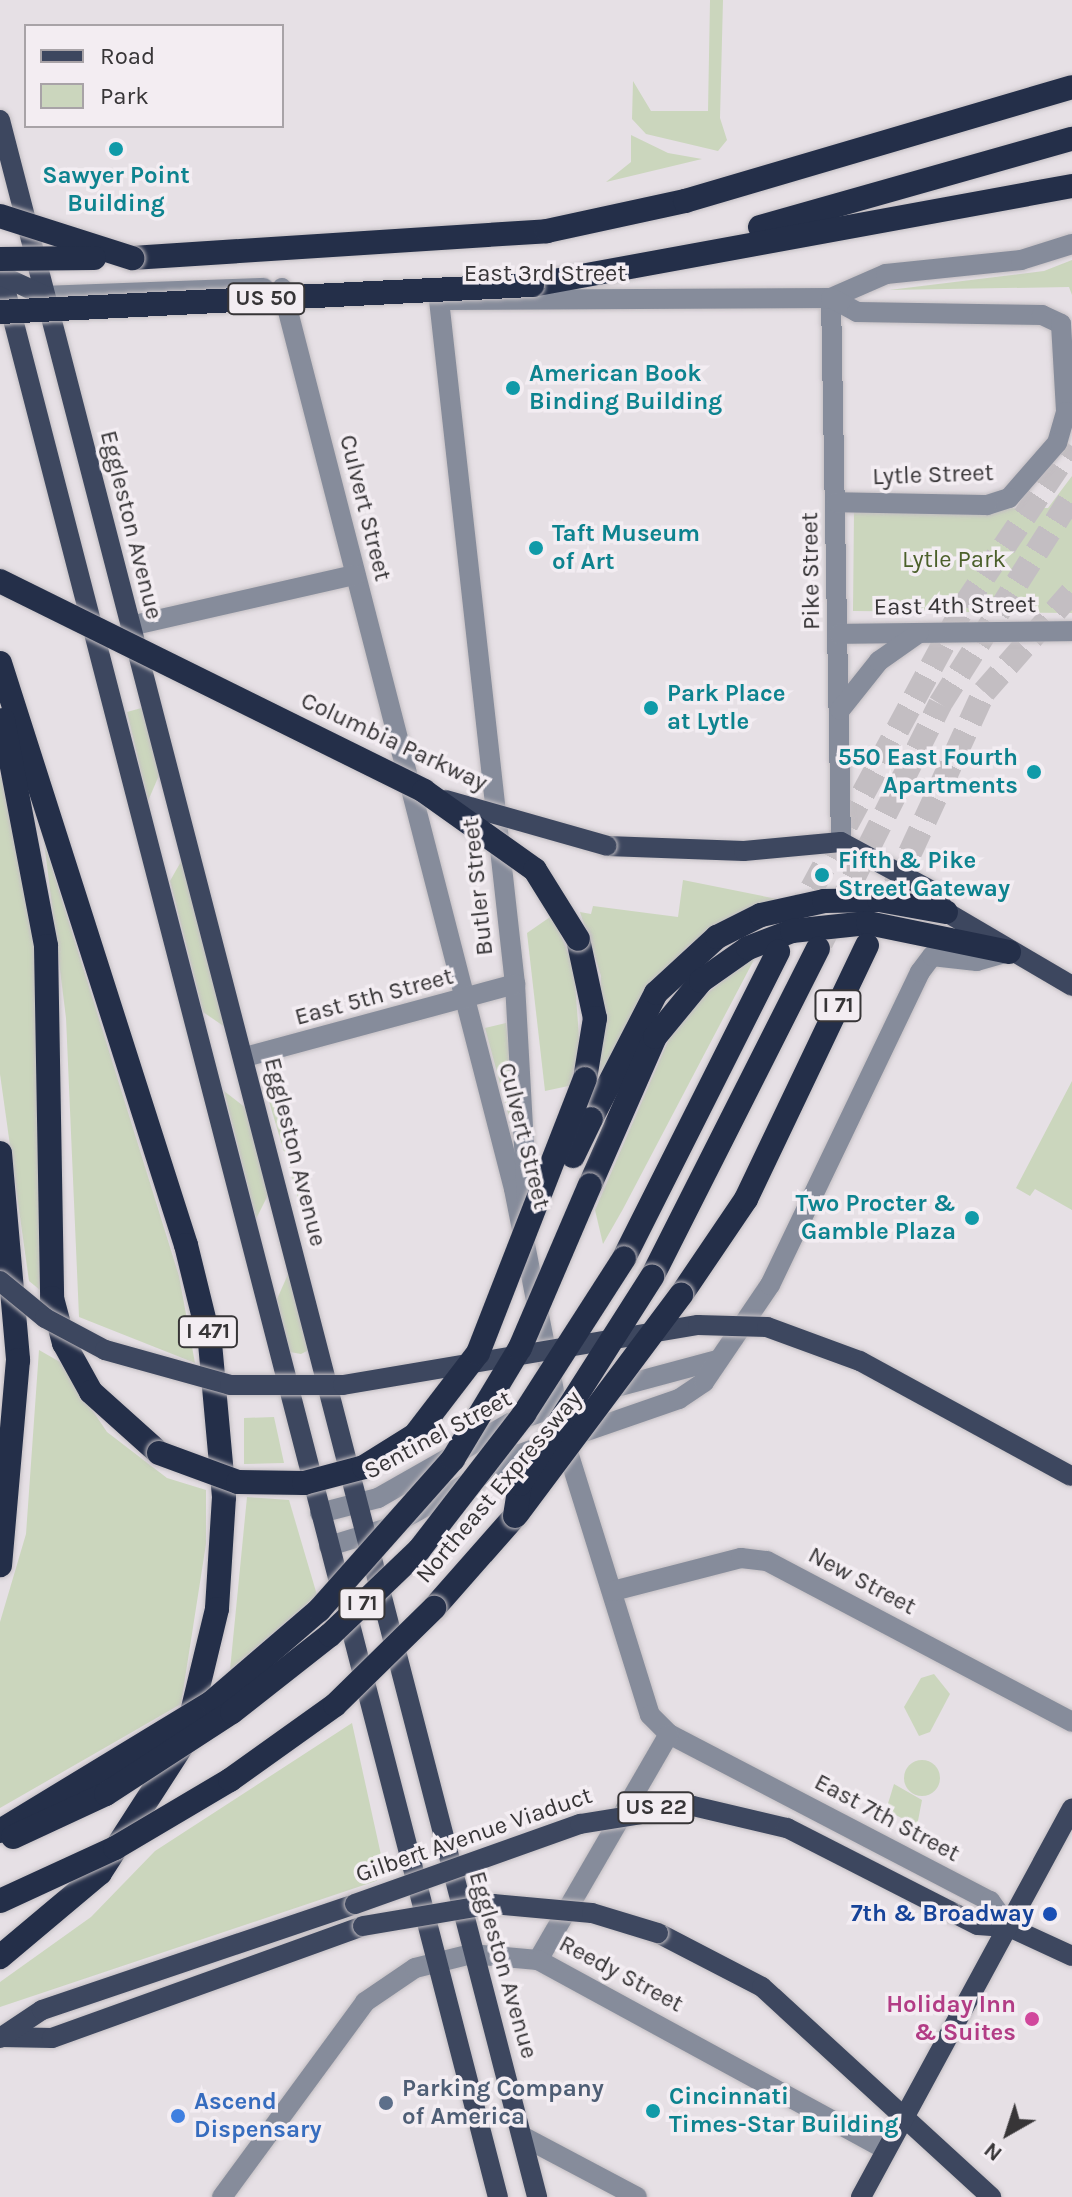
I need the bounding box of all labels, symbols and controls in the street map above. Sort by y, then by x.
legend [24,24,284,128]
text: Road [100,42,155,70]
text: Park [100,82,149,110]
marker: Sawyer Point Building [107,140,125,158]
place label: Sawyer Point Building [42,162,190,218]
street label: East 3rd Street [464,260,626,288]
road number: US 50 [226,281,306,317]
place label: American Book Binding Building [529,360,722,416]
marker: American Book Binding Building [504,379,522,397]
street label: Eggleston Avenue [94,428,168,622]
street label: Culvert Street [333,432,397,584]
street label: Lytle Street [872,458,994,492]
street label: Pike Street [796,512,826,630]
place label: Taft Museum of Art [552,520,700,576]
marker: Taft Museum of Art [527,539,545,557]
park label: Lytle Park [902,546,1006,574]
street label: East 4th Street [873,590,1037,622]
place label: Park Place at Lytle [667,680,785,736]
street label: Columbia Parkway [296,686,492,798]
marker: Park Place at Lytle [642,699,660,717]
place label: 550 East Fourth Apartments [838,744,1018,800]
marker: 550 East Fourth Apartments [1025,763,1043,781]
street label: Butler Street [456,817,500,957]
place label: Fifth & Pike Street Gateway [838,847,1010,903]
marker: Fifth & Pike Street Gateway [813,866,831,884]
street label: East 5th Street [292,962,456,1032]
road number: I 71 [814,988,862,1024]
street label: Eggleston Avenue [258,1055,332,1249]
street label: Culvert Street [492,1060,556,1212]
place label: Two Procter & Gamble Plaza [796,1190,956,1246]
marker: Two Procter & Gamble Plaza [963,1209,981,1227]
road number: I 471 [176,1314,240,1350]
street label: Sentinel Street [359,1384,517,1486]
street label: Northeast Expressway [410,1385,588,1589]
street label: New Street [803,1541,921,1621]
road number: I 71 [338,1586,386,1622]
street label: East 7th Street [809,1768,965,1868]
street label: Gilbert Avenue Viaduct [352,1781,596,1889]
road number: US 22 [616,1790,696,1826]
street label: Eggleston Avenue [462,1868,544,2062]
place label: 7th & Broadway [851,1900,1034,1928]
marker: 7th & Broadway [1041,1905,1059,1923]
street label: Reedy Street [554,1929,688,2019]
place label: Holiday Inn & Suites [886,1991,1016,2047]
marker: Holiday Inn & Suites [1023,2010,1041,2028]
place label: Parking Company of America [402,2075,604,2131]
place label: Cincinnati Times-Star Building [669,2083,898,2139]
place label: Ascend Dispensary [194,2088,322,2144]
north arrow [968,2093,1048,2173]
marker: Parking Company of America [377,2094,395,2112]
marker: Cincinnati Times-Star Building [644,2102,662,2120]
marker: Ascend Dispensary [169,2107,187,2125]
text: N [979,2137,1007,2167]

